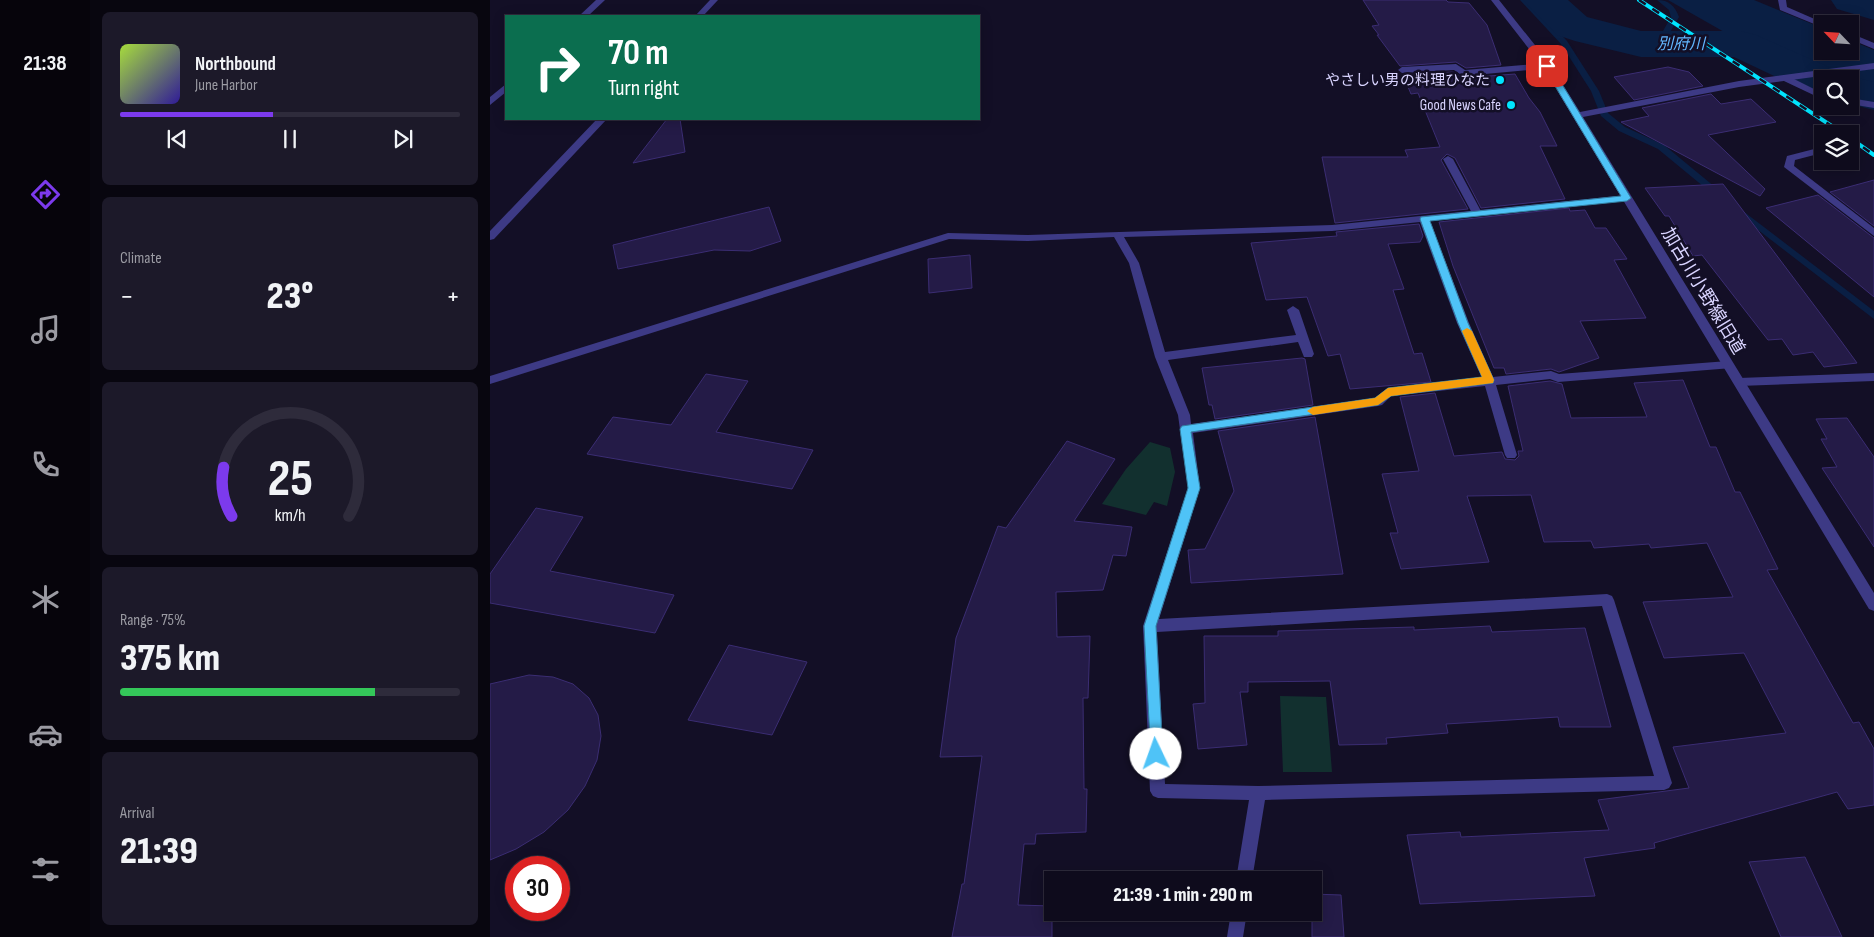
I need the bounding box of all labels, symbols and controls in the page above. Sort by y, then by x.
north arrow [1814,15,1859,60]
map controls [1814,15,1859,170]
text: 70 m [608,32,668,75]
icon: right [525,35,590,100]
water label: 別府川 [1657,35,1707,54]
pin [1526,45,1568,87]
text: 21:38 [23,50,67,77]
icon: arrive [1533,52,1561,80]
text: Northbound [195,53,276,76]
button: search [1814,70,1859,115]
place label: やさしい男の料理ひなた [1325,71,1490,90]
marker: やさしい男の料理ひなた [1494,74,1506,86]
text: Turn right [608,75,679,102]
text: June Harbor [195,76,258,95]
place label: Good News Cafe [1420,96,1501,115]
marker: Good News Cafe [1505,99,1517,111]
icon: previous [163,125,191,153]
icon: pause [276,125,304,153]
icon: next [389,125,417,153]
button: layers [1814,125,1859,170]
icon: directions [28,177,63,212]
street label: 加古川小野線旧道 [1657,224,1749,358]
text: Climate [120,249,162,268]
text: 23° [267,274,313,319]
text: − [120,280,134,313]
text: + [446,280,460,313]
icon: music [28,312,63,347]
icon: phone [28,447,63,482]
text: 25 [267,448,313,511]
text: km/h [275,505,305,526]
icon: climate [28,582,63,617]
text: Range · 75% [120,611,186,630]
text: 375 km [120,636,220,681]
icon: car [28,717,63,752]
position arrow [1129,727,1181,779]
text: Arrival [120,804,154,823]
text: 21:39 [120,829,198,874]
icon: filters [28,852,63,887]
speed limit sign: 30 [505,856,570,921]
text: 21:39 · 1 min · 290 m [1113,884,1253,907]

